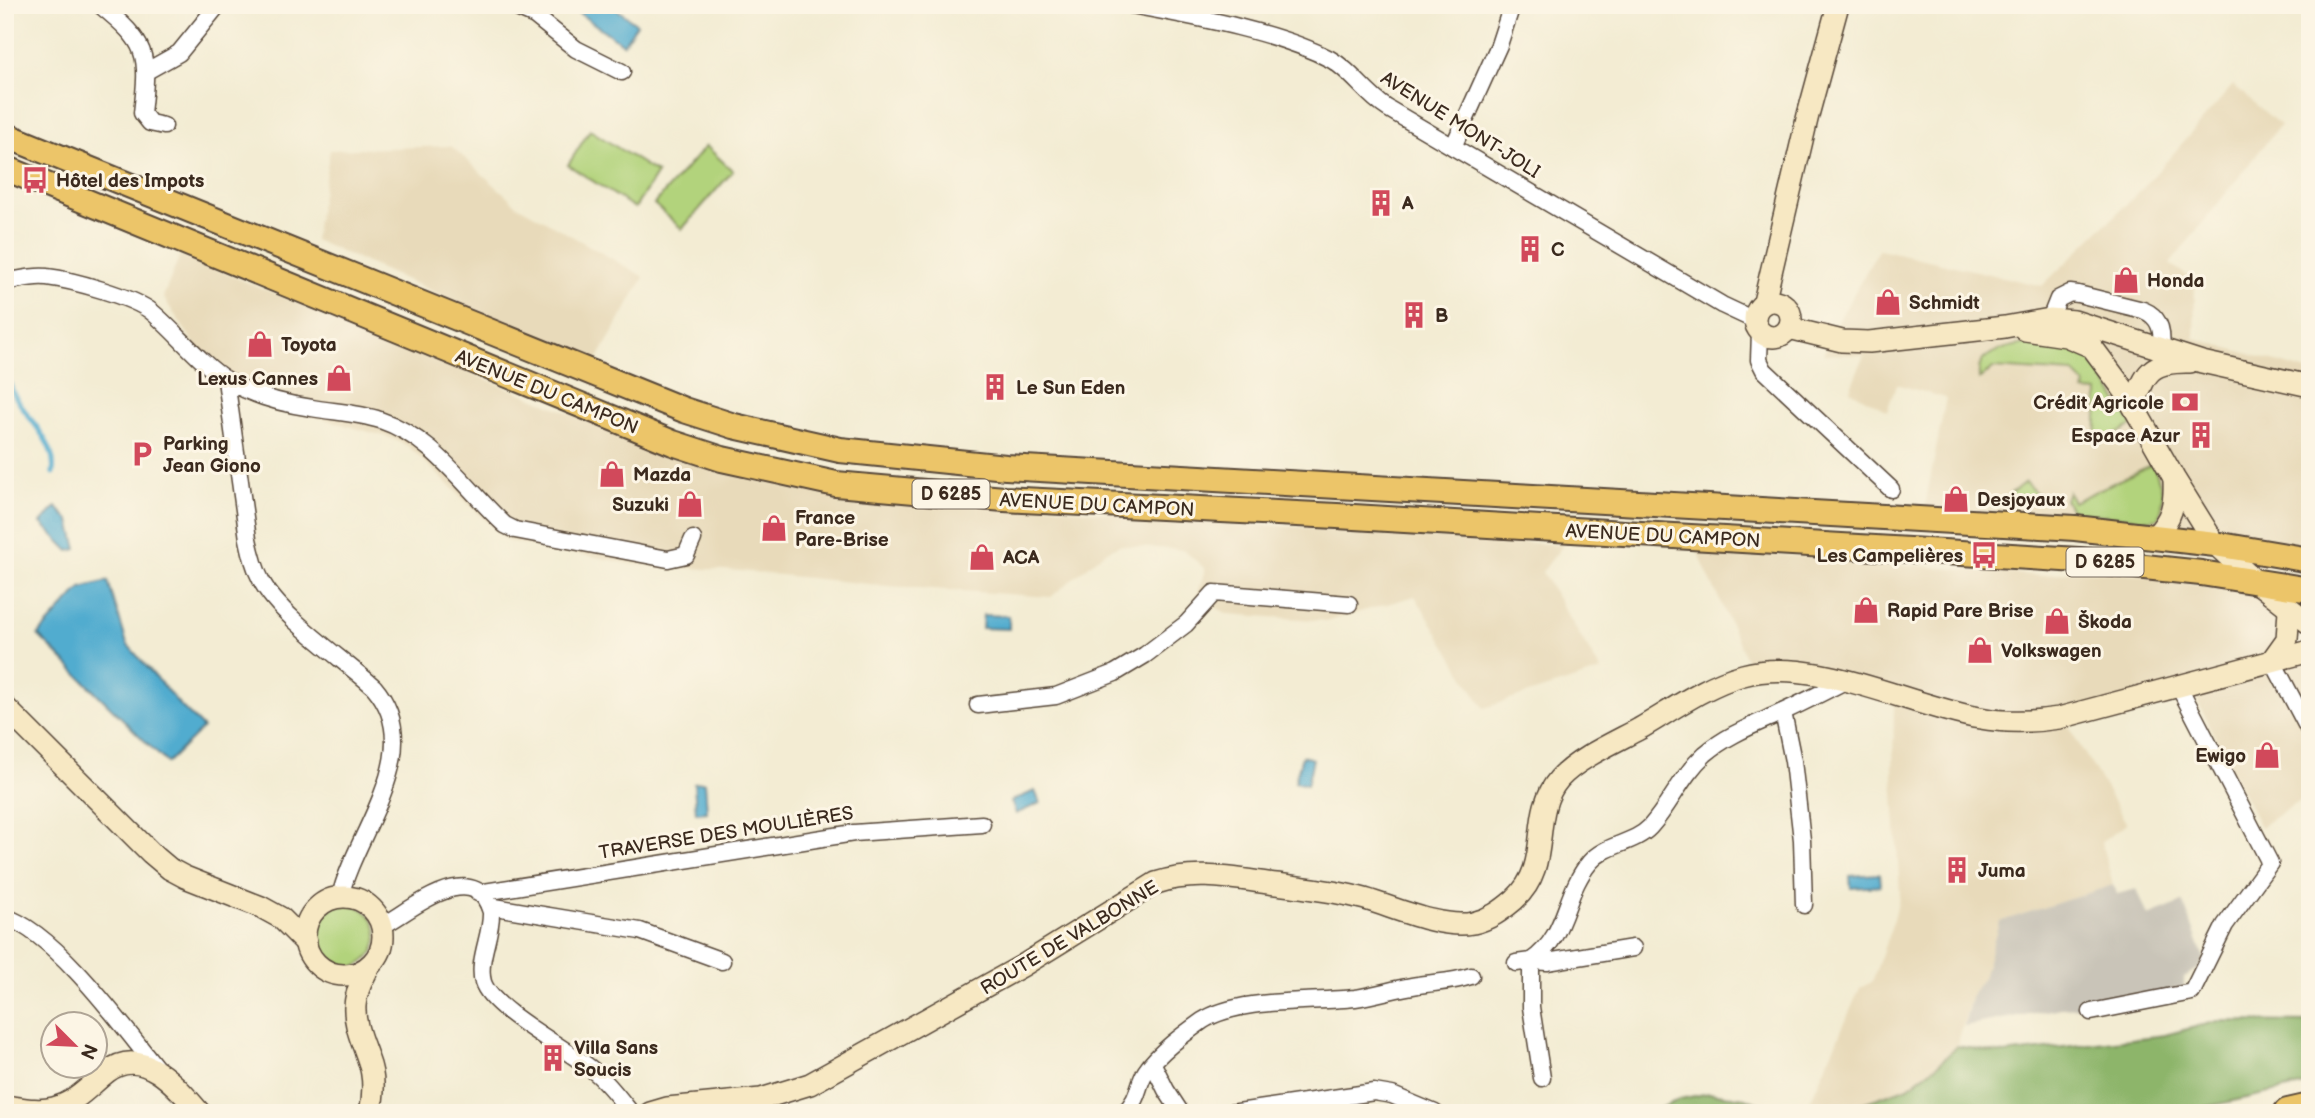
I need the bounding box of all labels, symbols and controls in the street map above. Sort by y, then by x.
street label: AVENUE MONT-JOLI [1376,67,1544,184]
bus stop icon: Hôtel des Impots [20,165,50,195]
place label: Hôtel des Impots [56,170,204,193]
building icon: A [1366,188,1396,218]
place label: A [1401,193,1414,216]
building icon: C [1515,234,1545,264]
place label: C [1551,239,1565,262]
shop icon: Honda [2111,265,2141,295]
place label: Honda [2147,270,2205,293]
shop icon: Schmidt [1873,287,1903,317]
place label: Schmidt [1909,292,1980,315]
building icon: B [1399,300,1429,330]
place label: B [1435,305,1448,328]
shop icon: Toyota [245,329,275,359]
place label: Toyota [281,334,337,357]
street label: AVENUE DU CAMPON [452,345,641,440]
shop icon: Lexus Cannes [324,363,354,393]
place label: Lexus Cannes [197,368,318,391]
building icon: Le Sun Eden [980,372,1010,402]
place label: Le Sun Eden [1016,377,1125,400]
bank icon: Crédit Agricole [2170,387,2200,417]
place label: Crédit Agricole [2033,392,2164,415]
building icon: Espace Azur [2186,420,2216,450]
place label: Espace Azur [2071,425,2180,448]
place label: Parking Jean Giono [163,433,261,478]
parking icon: Parking Jean Giono [127,439,157,469]
shop icon: Mazda [597,459,627,489]
place label: Mazda [633,464,691,487]
road number: D 6285 [912,480,990,508]
shop icon: Desjoyaux [1941,484,1971,514]
shop icon: Suzuki [675,489,705,519]
street label: AVENUE DU CAMPON [999,489,1195,522]
place label: Desjoyaux [1977,489,2065,512]
place label: Suzuki [612,494,669,517]
place label: France Pare-Brise [795,507,889,552]
shop icon: France Pare-Brise [759,513,789,543]
street label: AVENUE DU CAMPON [1565,520,1761,553]
bus stop icon: Les Campelières [1969,540,1999,570]
shop icon: ACA [967,542,997,572]
place label: Les Campelières [1817,545,1963,568]
place label: ACA [1002,547,1040,570]
road number: D 6285 [2066,548,2144,576]
shop icon: Rapid Pare Brise [1851,595,1881,625]
place label: Rapid Pare Brise [1887,600,2034,623]
shop icon: Škoda [2042,606,2072,636]
place label: Škoda [2078,610,2132,634]
shop icon: Volkswagen [1965,635,1995,665]
place label: Volkswagen [2001,640,2102,663]
shop icon: Ewigo [2252,740,2282,770]
place label: Ewigo [2195,745,2246,768]
street label: TRAVERSE DES MOULIÈRES [597,801,855,865]
building icon: Juma [1942,855,1972,885]
place label: Juma [1978,860,2026,883]
street label: ROUTE DE VALBONNE [977,876,1163,1000]
north arrow [38,1010,108,1080]
place label: Villa Sans Soucis [574,1037,658,1082]
text: N [75,1040,102,1063]
building icon: Villa Sans Soucis [538,1043,568,1073]

